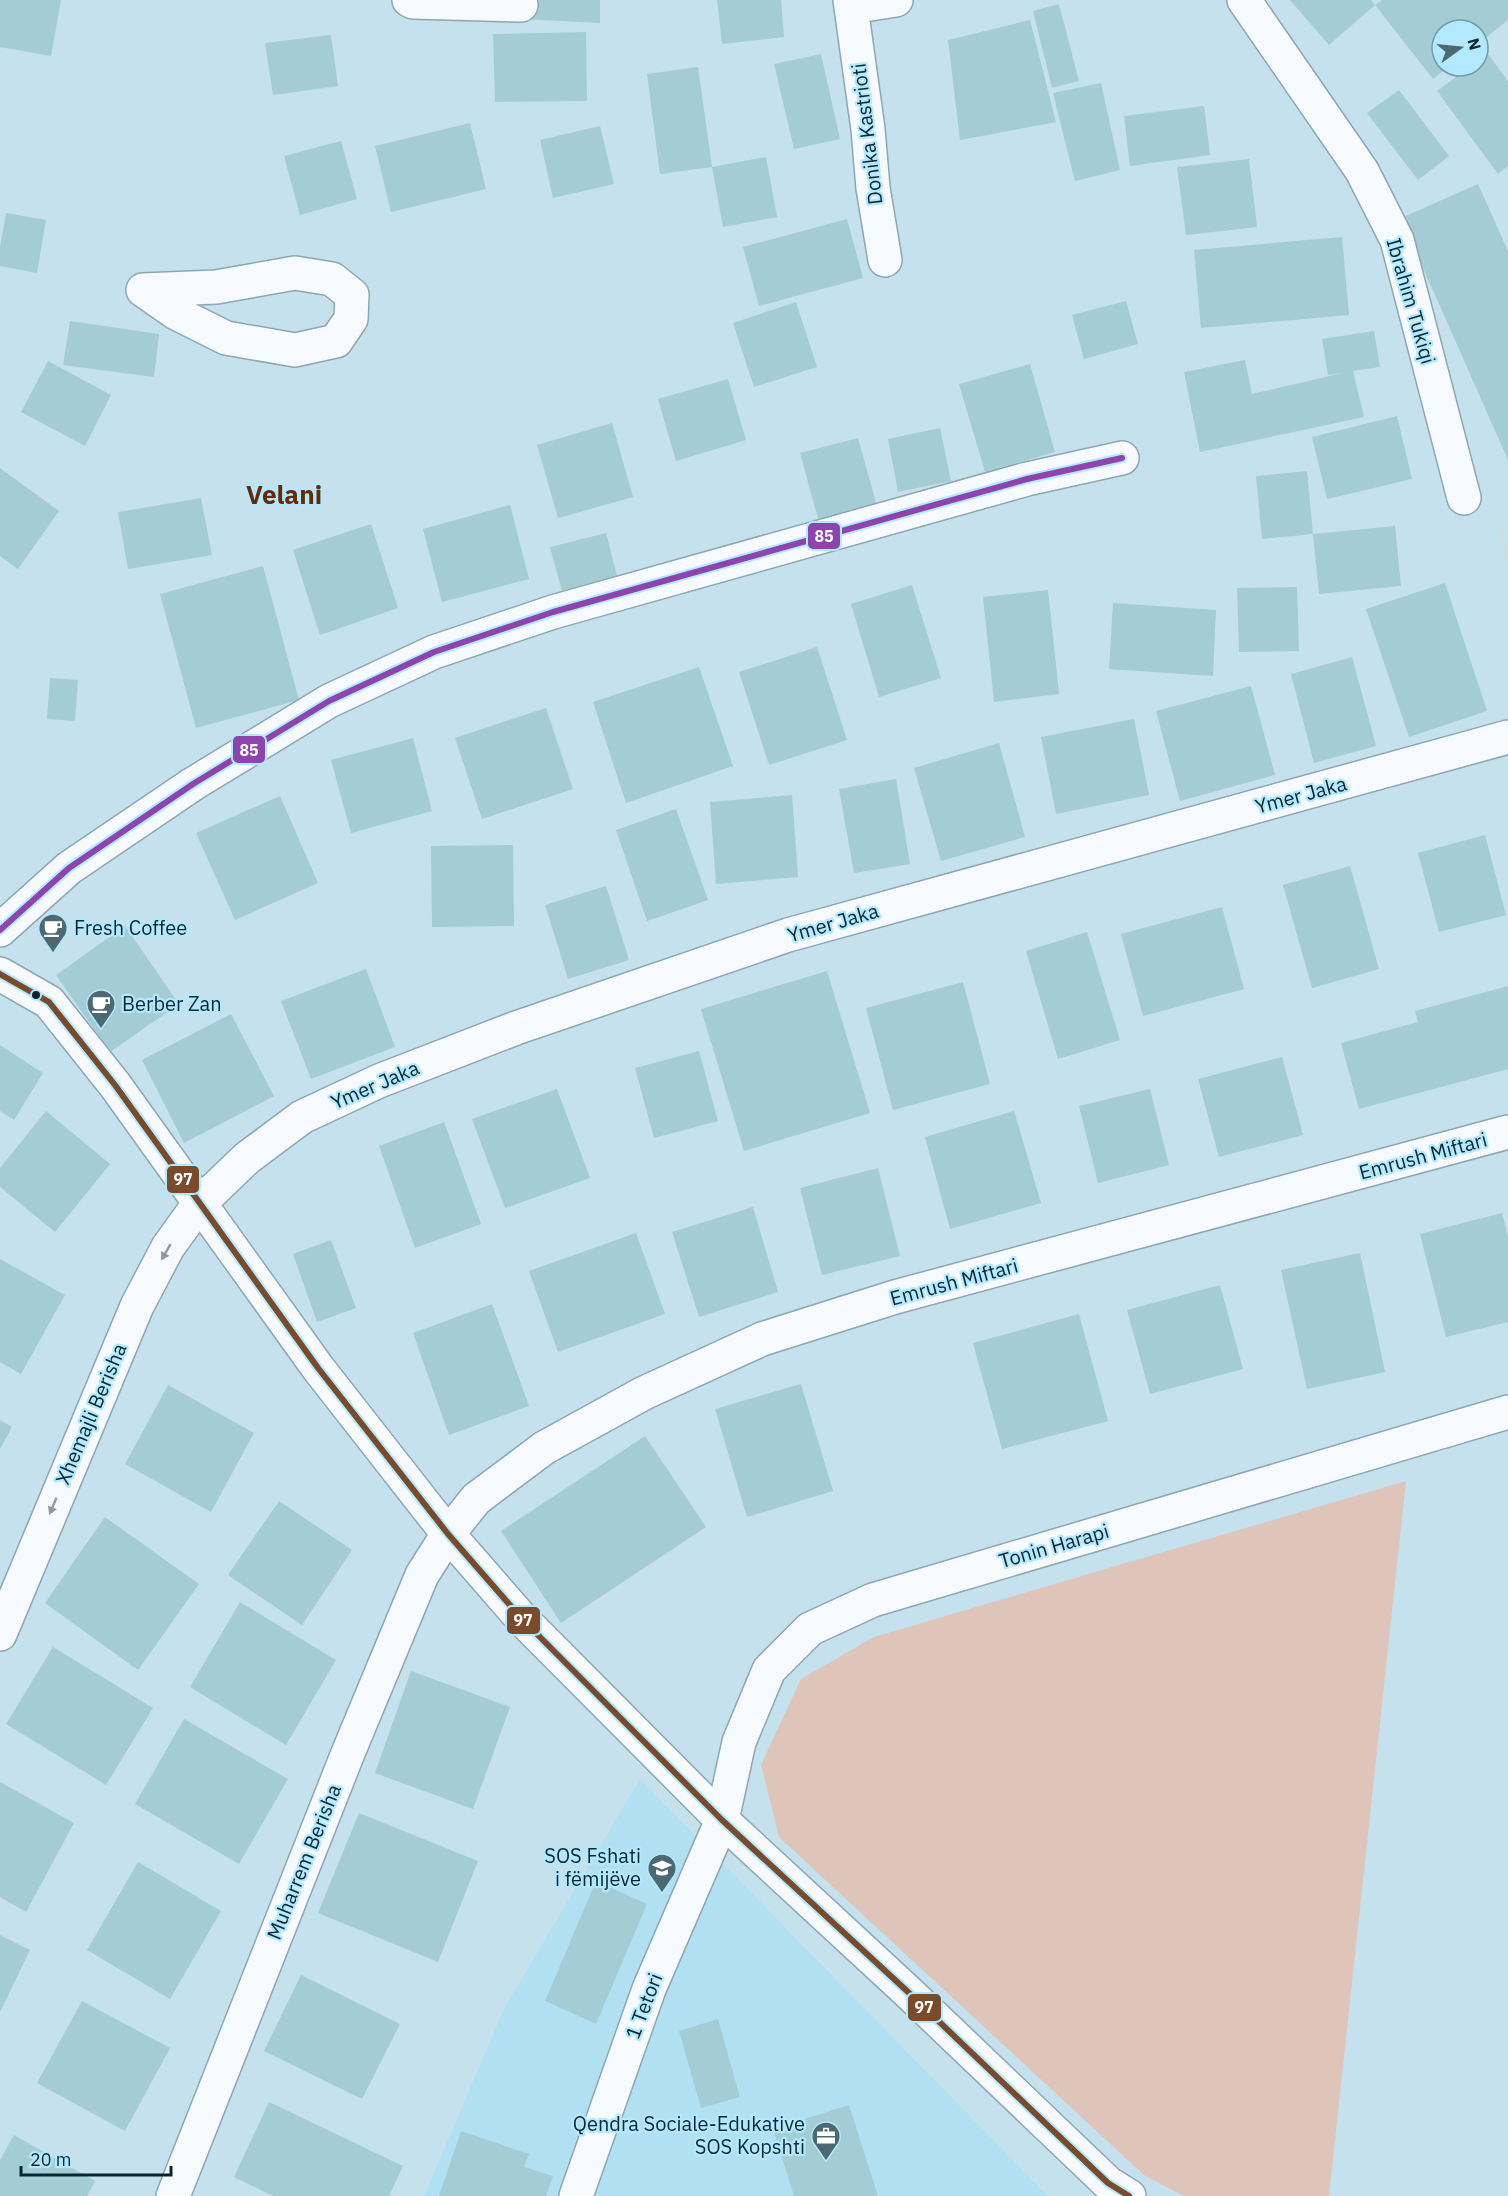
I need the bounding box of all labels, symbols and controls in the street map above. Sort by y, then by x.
north arrow [1430,18,1490,78]
text: N [1463,36,1486,52]
street label: Donika Kastrioti [844,62,889,206]
street label: Ibrahim Tukiqi [1381,235,1442,367]
district label: Velani [246,477,322,511]
line badge: 85 [807,522,841,550]
text: 85 [814,526,834,546]
line badge: 85 [232,735,266,764]
text: 85 [239,740,259,760]
street label: Ymer Jaka [1252,769,1350,820]
street label: Ymer Jaka [784,897,882,948]
cafe icon: Fresh Coffee [37,912,69,954]
place label: Fresh Coffee [74,914,187,941]
cafe icon: Berber Zan [85,988,117,1030]
unlabelled marker [30,989,42,1001]
place label: Berber Zan [122,990,222,1017]
street label: Ymer Jaka [326,1054,423,1115]
street label: Emrush Miftari [1356,1125,1490,1186]
line badge: 97 [166,1165,200,1194]
text: 97 [173,1169,193,1189]
one-way arrow [161,1243,171,1260]
street label: Emrush Miftari [887,1251,1021,1312]
street label: Xhemajli Berisha [49,1339,133,1489]
one-way arrow [48,1498,58,1516]
street label: Tonin Harapi [996,1517,1112,1574]
line badge: 97 [506,1606,541,1635]
text: 97 [513,1610,533,1630]
street label: Muharrem Berisha [260,1780,347,1944]
place label: SOS Fshati i fëmijëve [544,1842,641,1892]
school or university icon: SOS Fshati i fëmijëve [646,1852,678,1894]
street label: 1 Tetori [619,1969,668,2043]
line badge: 97 [907,1993,942,2022]
text: 97 [914,1997,934,2017]
place label: Qendra Sociale-Edukative SOS Kopshti [573,2110,805,2160]
office icon: Qendra Sociale-Edukative SOS Kopshti [810,2120,842,2162]
scale bar [21,2139,171,2177]
text: 20 m [30,2148,72,2171]

